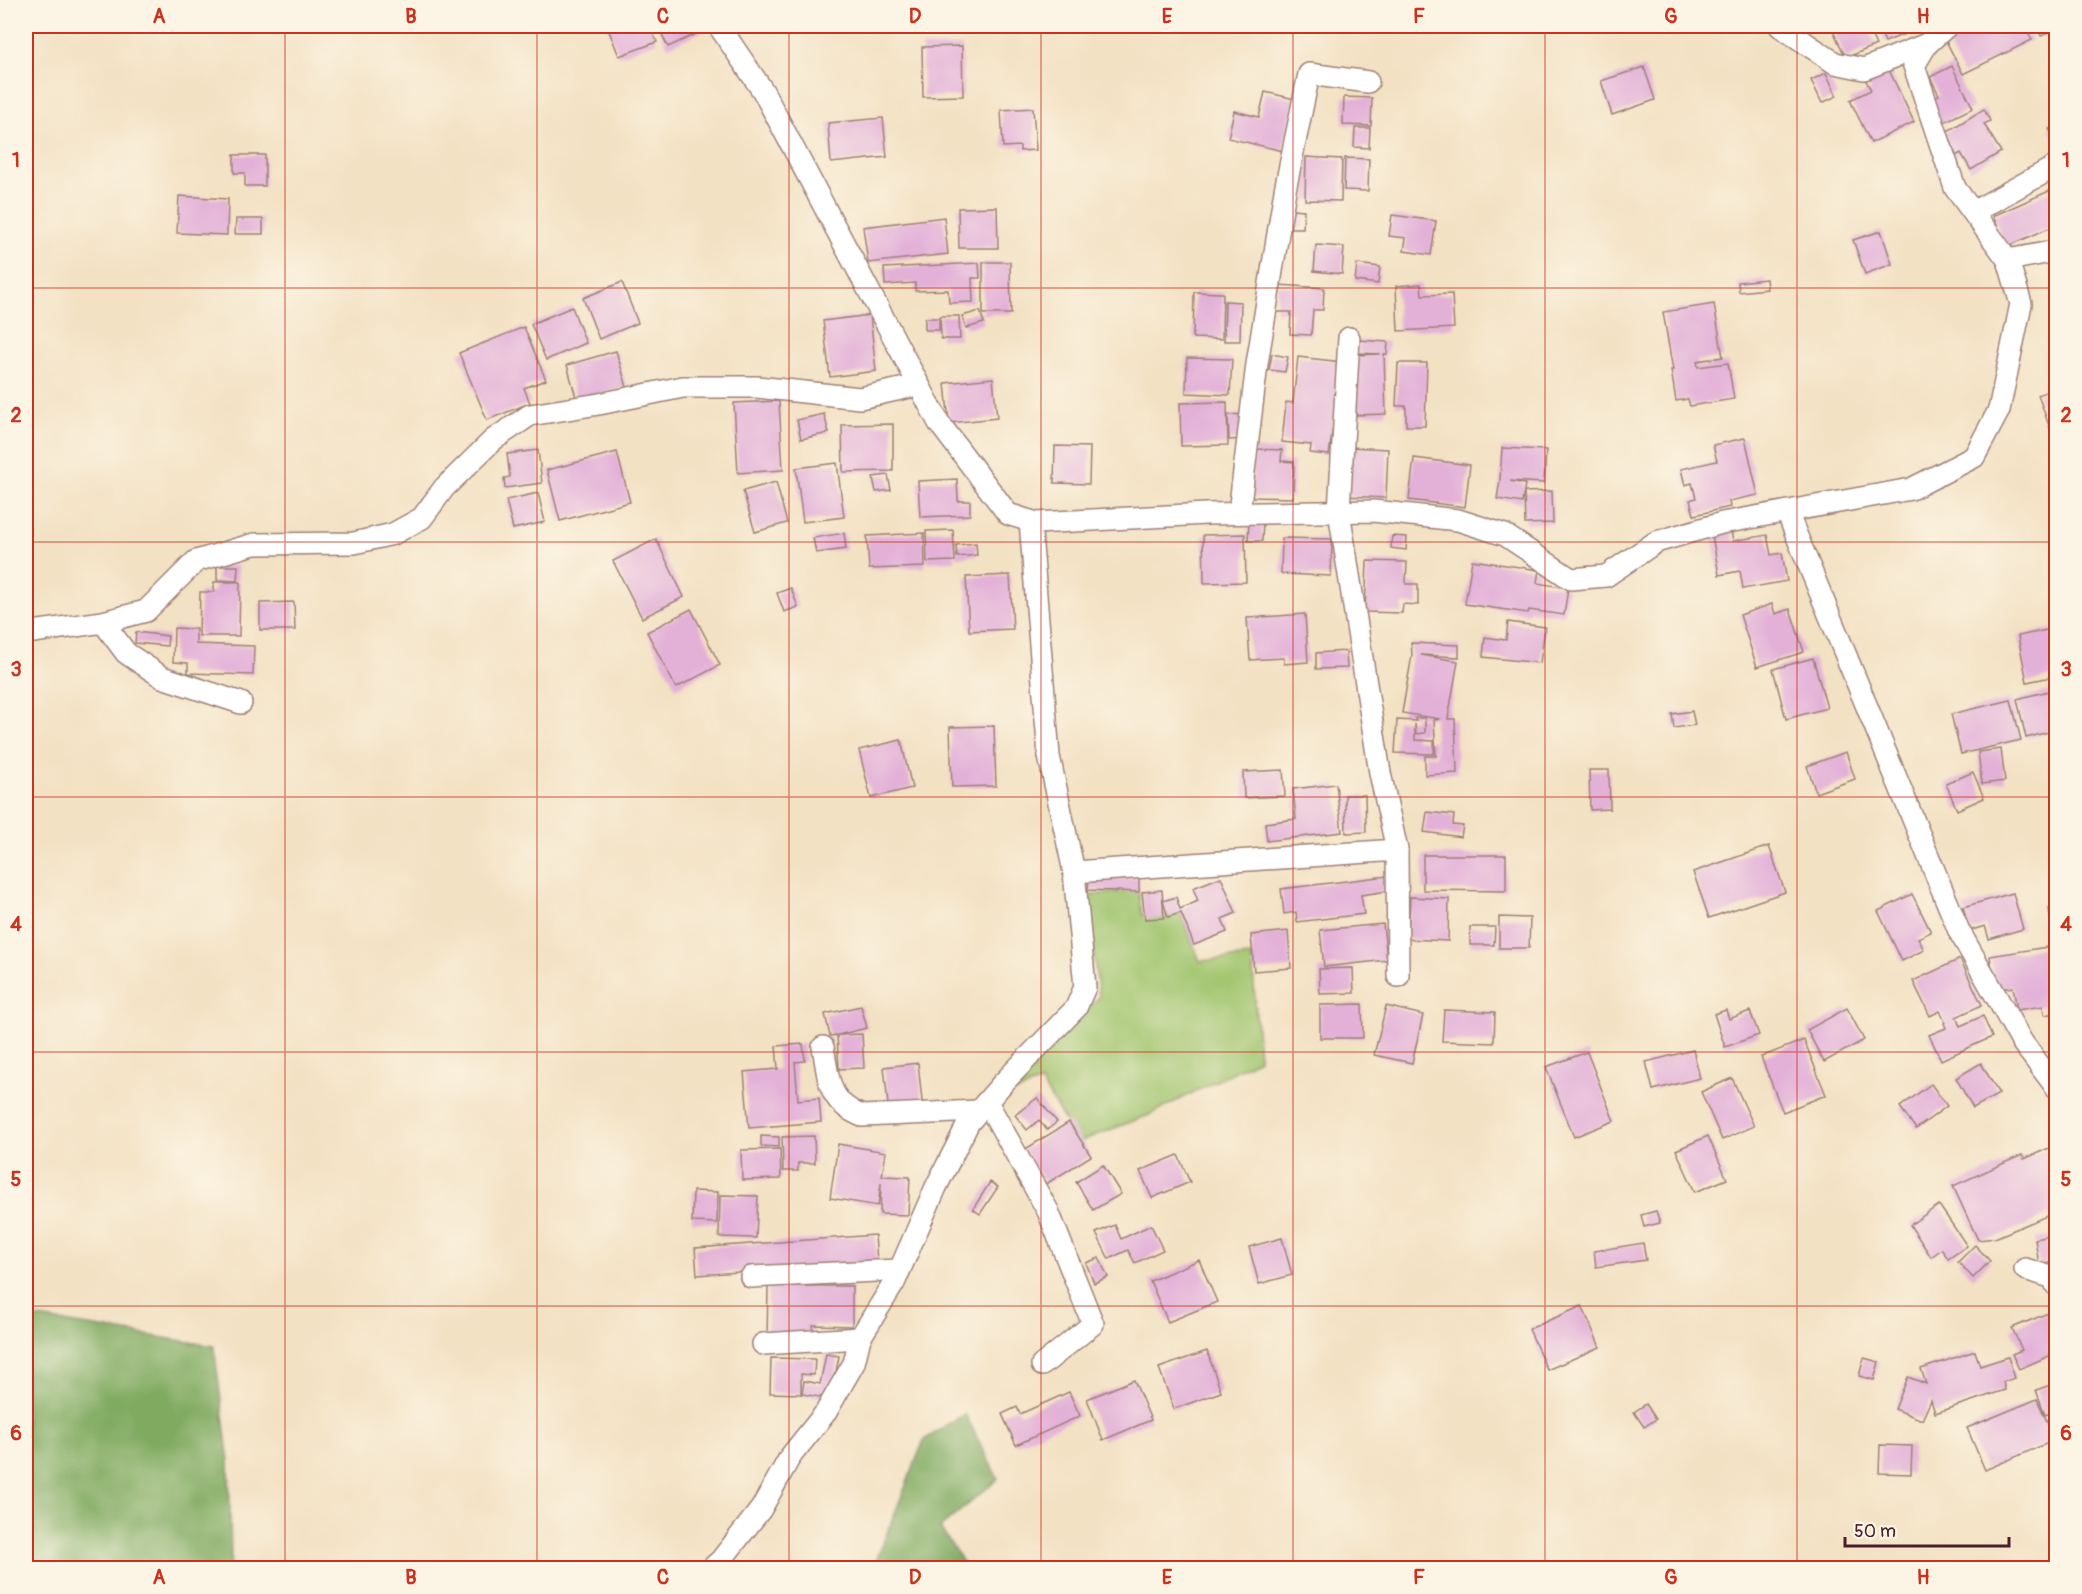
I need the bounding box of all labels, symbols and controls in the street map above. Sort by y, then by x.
text: A [153,4,166,29]
text: B [405,4,417,29]
text: C [657,4,669,29]
text: D [909,4,922,29]
text: E [1162,4,1173,29]
text: F [1413,4,1425,29]
text: G [1664,4,1678,29]
text: H [1917,4,1930,29]
text: 1 [12,148,20,173]
text: 1 [2062,148,2070,173]
text: 2 [10,403,22,428]
text: 2 [2060,403,2072,428]
text: 3 [10,657,22,682]
text: 3 [2060,657,2072,682]
text: 4 [10,912,22,937]
text: 4 [2060,912,2072,937]
text: 5 [11,1167,22,1192]
text: 5 [2061,1167,2072,1192]
text: 6 [10,1421,22,1446]
text: 6 [2060,1421,2072,1446]
scale bar [1845,1510,2008,1548]
text: 50 m [1854,1520,1896,1543]
text: A [153,1565,166,1590]
text: B [405,1565,417,1590]
text: C [657,1565,669,1590]
text: D [909,1565,922,1590]
text: E [1162,1565,1173,1590]
text: F [1413,1565,1425,1590]
text: G [1664,1565,1678,1590]
text: H [1917,1565,1930,1590]

